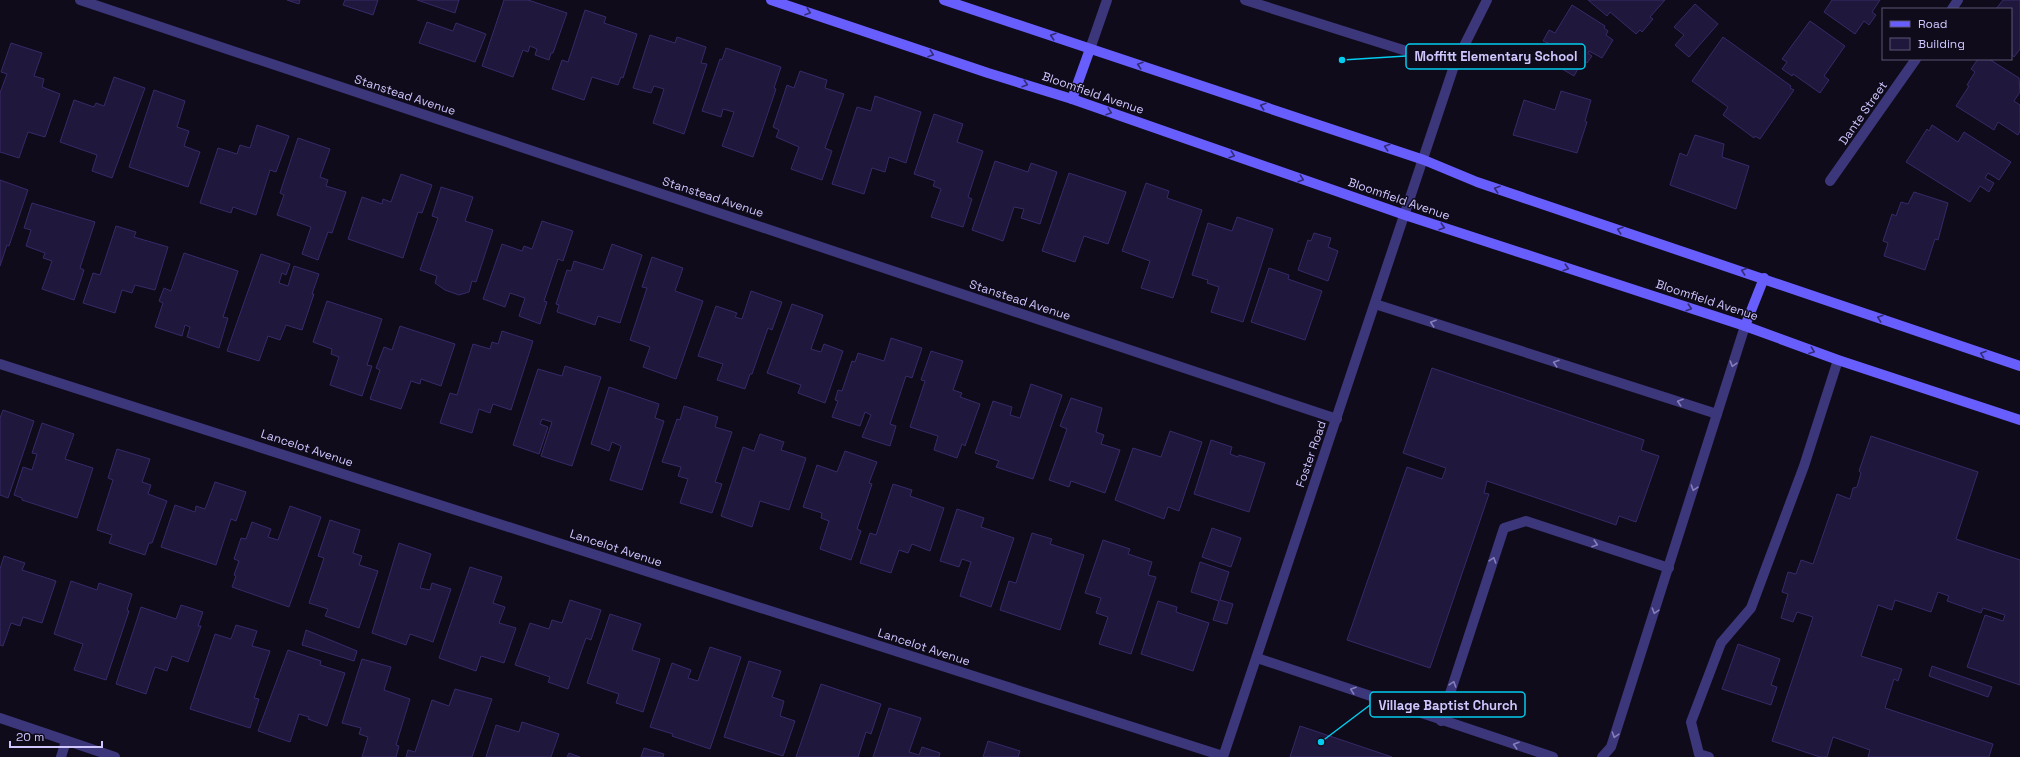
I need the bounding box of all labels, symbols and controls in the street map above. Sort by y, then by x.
one-way arrow [804,8,811,16]
legend [1882,8,2012,60]
text: Road [1918,16,1947,32]
one-way arrow [1050,33,1057,41]
text: Building [1918,36,1965,52]
callout: Moffitt Elementary School [1406,44,1585,69]
text: Moffitt Elementary School [1414,48,1578,65]
one-way arrow [927,49,934,58]
one-way arrow [1137,61,1144,70]
street label: Bloomfield Avenue [1040,68,1146,118]
street label: Stanstead Avenue [352,71,458,119]
street label: Dante Street [1835,78,1891,148]
one-way arrow [1022,79,1029,88]
one-way arrow [1260,103,1267,111]
one-way arrow [1106,107,1113,115]
one-way arrow [1383,144,1390,152]
one-way arrow [1228,150,1235,159]
street label: Stanstead Avenue [660,173,766,221]
one-way arrow [1297,174,1304,183]
street label: Bloomfield Avenue [1346,174,1452,224]
one-way arrow [1494,185,1501,194]
one-way arrow [1439,222,1446,231]
one-way arrow [1617,226,1624,235]
one-way arrow [1562,263,1569,272]
one-way arrow [1740,268,1747,276]
street label: Stanstead Avenue [967,276,1073,324]
street label: Bloomfield Avenue [1654,276,1760,324]
one-way arrow [1686,303,1693,312]
one-way arrow [1877,314,1884,323]
one-way arrow [1429,319,1436,328]
one-way arrow [1809,346,1816,354]
one-way arrow [1980,350,1987,358]
one-way arrow [1553,359,1560,367]
one-way arrow [1729,360,1738,367]
one-way arrow [1677,398,1684,407]
street label: Foster Road [1292,419,1330,489]
street label: Lancelot Avenue [259,426,355,470]
one-way arrow [1690,484,1699,491]
street label: Lancelot Avenue [568,526,664,570]
one-way arrow [1592,539,1599,548]
one-way arrow [1489,557,1497,564]
one-way arrow [1651,608,1660,615]
street label: Lancelot Avenue [876,625,972,669]
one-way arrow [1448,680,1457,687]
one-way arrow [1349,687,1356,695]
callout: Village Baptist Church [1370,692,1525,717]
text: Village Baptist Church [1378,697,1518,714]
scale bar [10,723,102,749]
text: 20 m [16,729,44,745]
one-way arrow [1611,732,1620,739]
one-way arrow [1513,741,1520,750]

